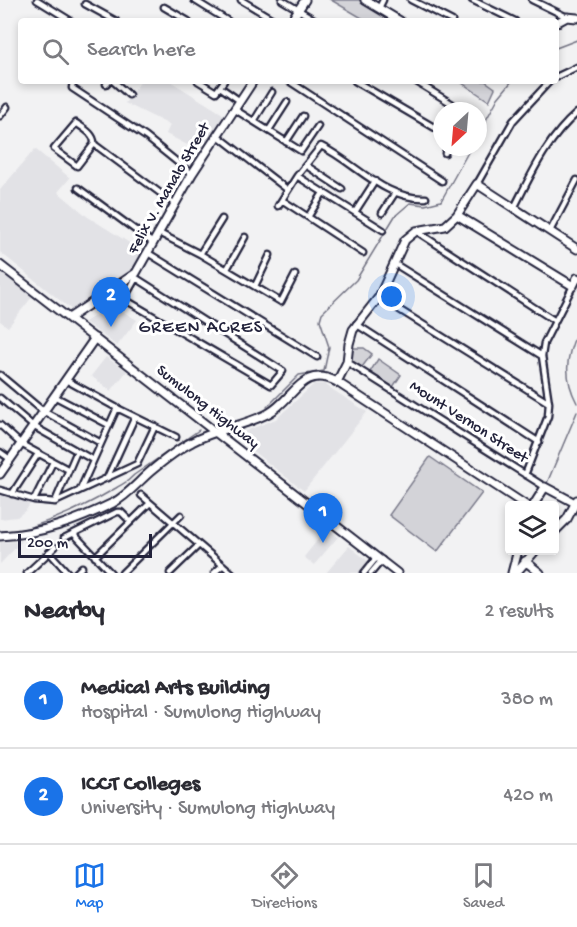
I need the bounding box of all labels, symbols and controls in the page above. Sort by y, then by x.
search box [18,18,559,84]
icon: search [39,35,72,68]
text: Search here [87,38,195,64]
north arrow [433,102,487,156]
street label: Felix V. Manalo Street [124,119,216,259]
pin: 2 [92,278,130,327]
your location [377,282,406,311]
district label: GREEN ACRES [138,318,264,339]
street label: Sumulong Highway [152,362,262,454]
street label: Mount Vernon Street [405,378,532,469]
pin: 1 [304,494,342,543]
map controls [505,501,559,555]
button: layers [505,501,559,555]
scale bar [18,531,152,558]
text: 200 m [27,535,68,554]
text: Nearby [24,597,105,628]
text: 2 results [484,601,553,624]
text: Medical Arts Building [81,676,270,702]
text: 1 [39,689,48,712]
text: 380 m [501,689,553,712]
text: Hospital · Sumulong Highway [81,702,321,725]
text: ICCT Colleges [81,772,200,798]
text: 2 [39,785,48,808]
text: 420 m [503,785,553,808]
text: University · Sumulong Highway [81,798,335,821]
tab: Map [73,859,106,914]
tab: Directions [252,859,317,914]
tab: Saved [463,859,504,914]

